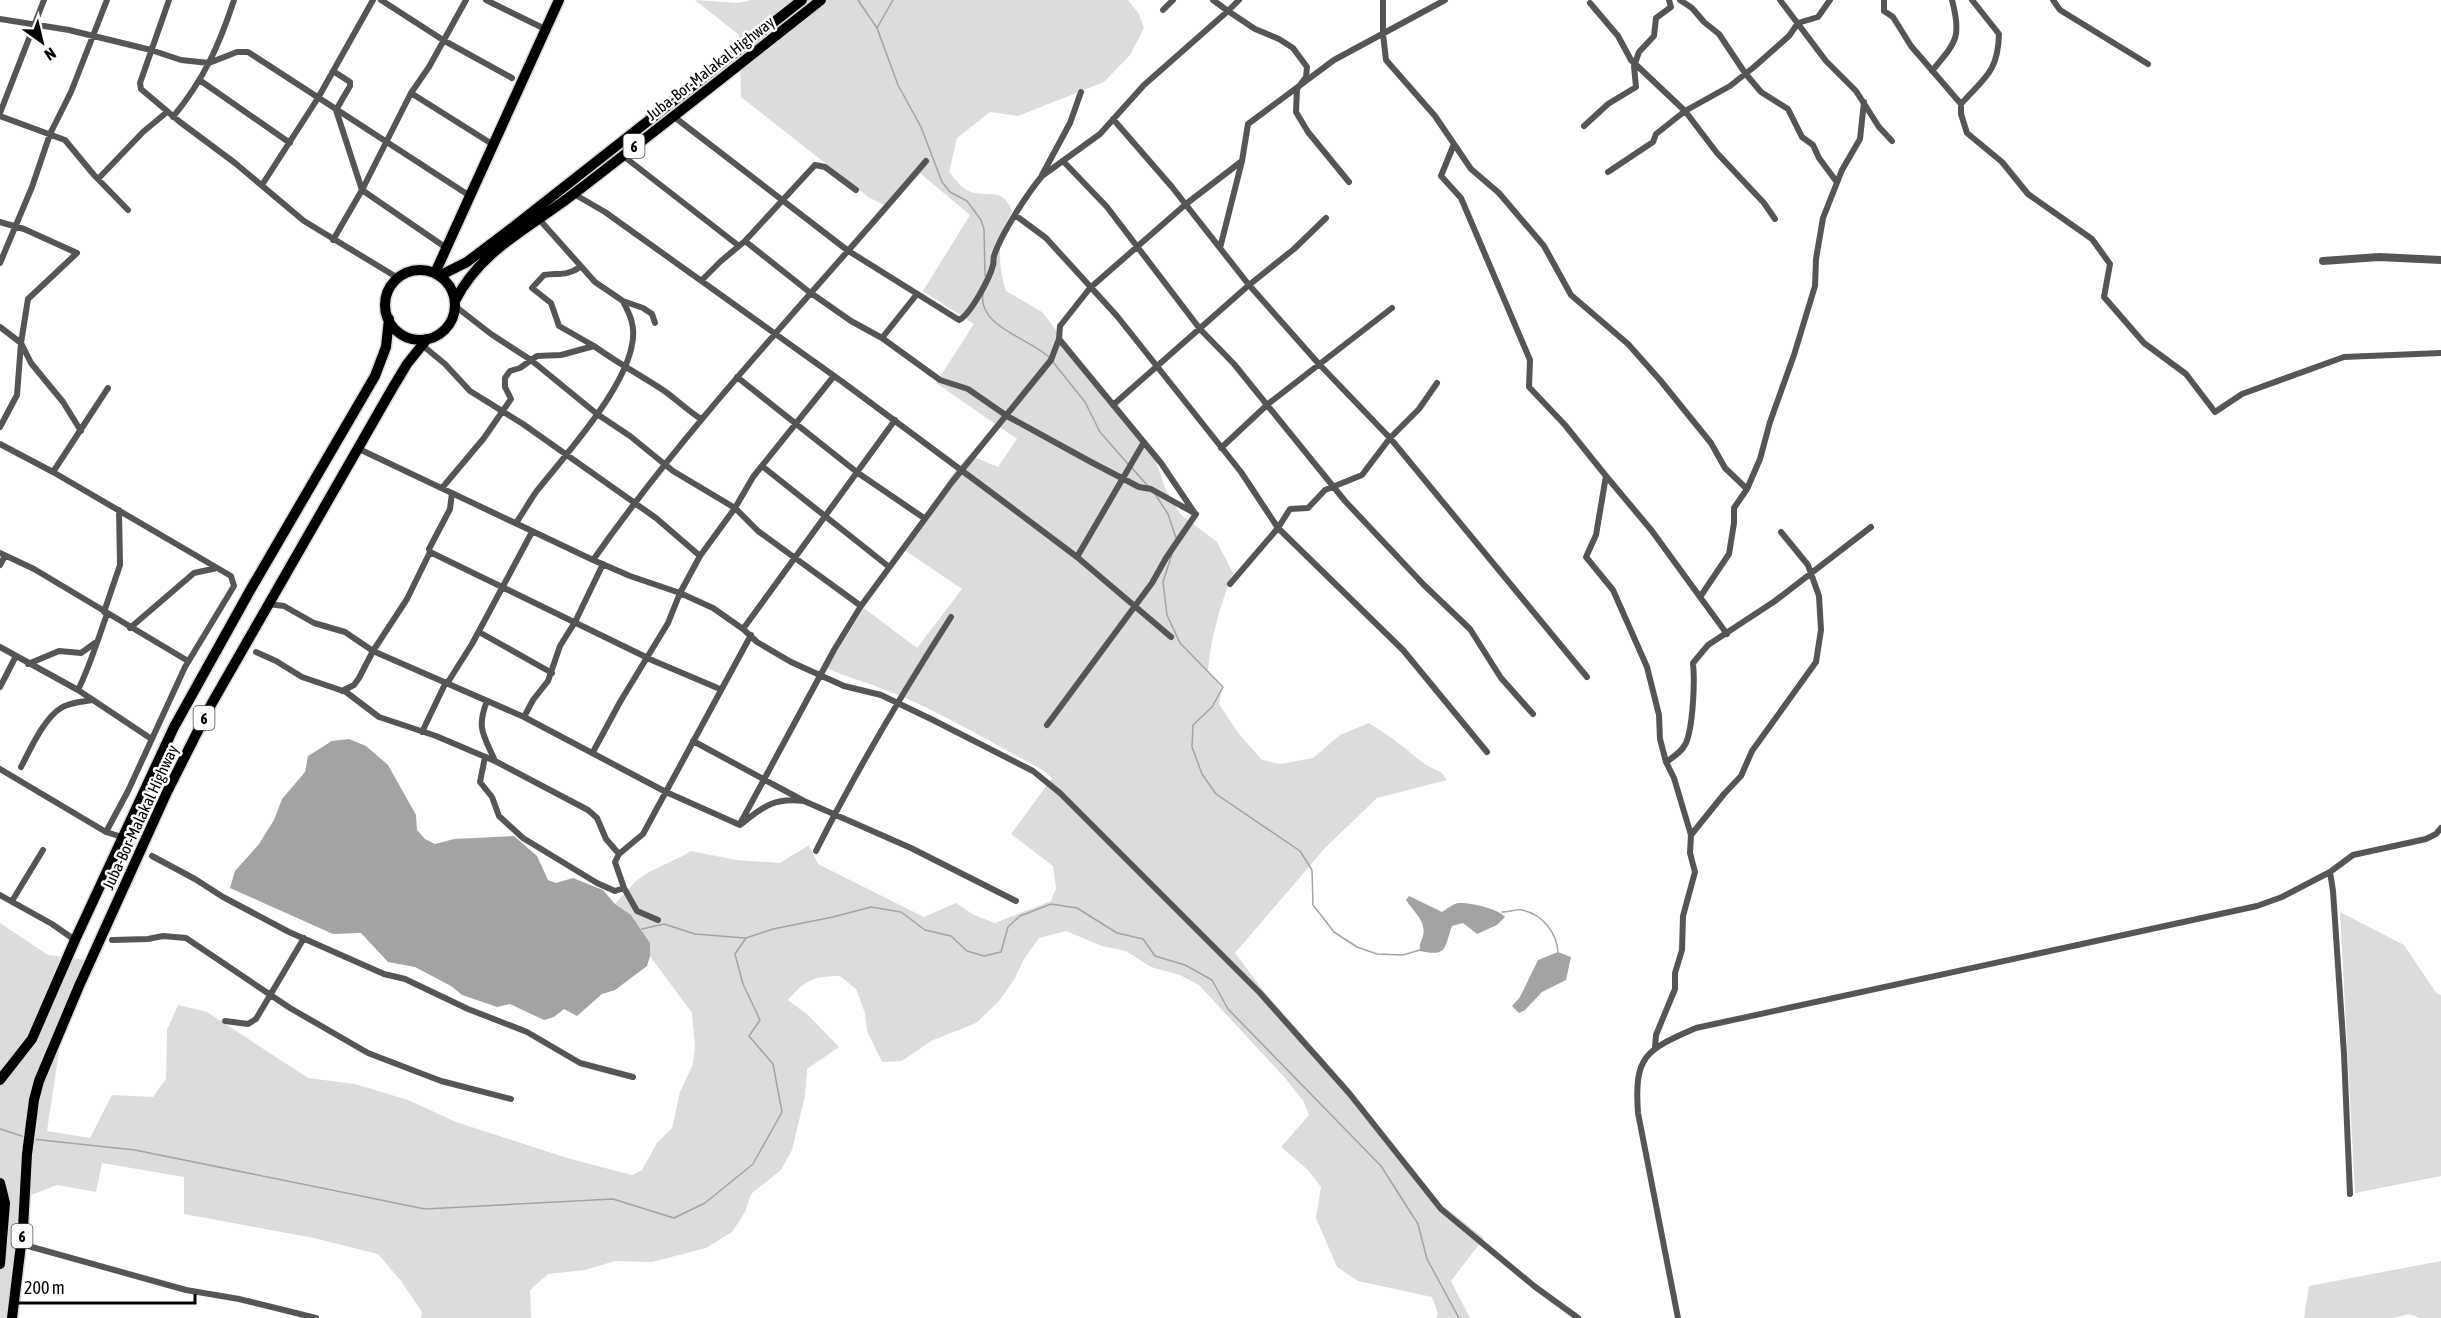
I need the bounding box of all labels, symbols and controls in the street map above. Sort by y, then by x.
north arrow [12,12,72,72]
street label: Juba-Bor-Malakal Highway [642,12,779,124]
text: N [41,44,59,65]
road number: 6 [624,134,644,158]
road number: 6 [194,706,214,730]
street label: Juba-Bor-Malakal Highway [99,741,183,893]
road number: 6 [12,1224,32,1248]
scale bar [15,1267,195,1305]
text: 200 m [24,1277,65,1298]

